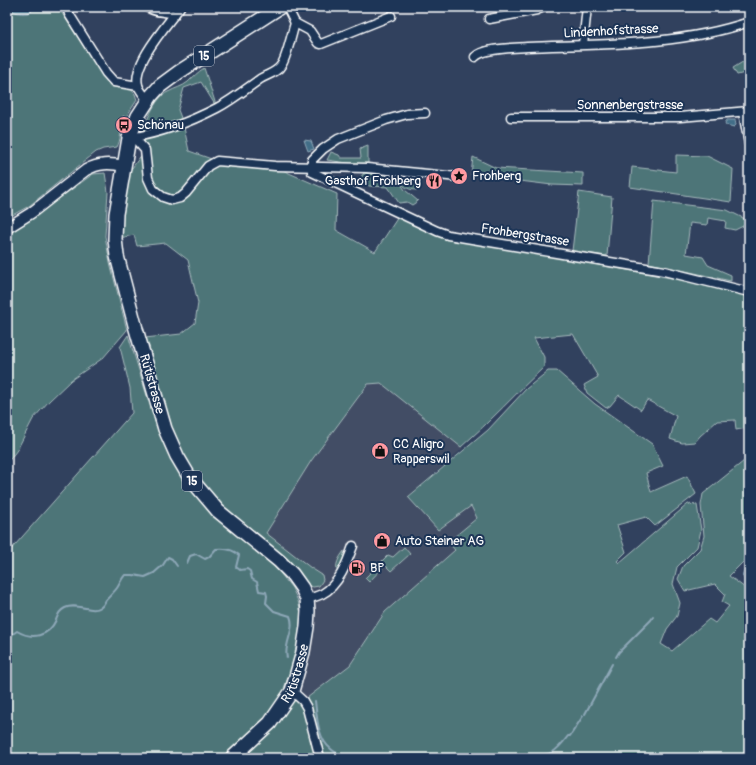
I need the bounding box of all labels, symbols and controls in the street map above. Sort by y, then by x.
street label: Lindenhofstrasse [563,20,659,41]
road number: 15 [194,46,214,66]
street label: Sonnenbergstrasse [577,97,684,113]
bus stop icon: Schönau [114,115,134,135]
place label: Schönau [137,117,184,133]
place icon: Frohberg [449,166,469,186]
place label: Frohberg [472,168,522,184]
restaurant icon: Gasthof Frohberg [424,171,444,191]
place label: Gasthof Frohberg [325,173,421,189]
street label: Frohbergstrasse [480,220,571,250]
street label: Rütistrasse [136,352,168,416]
place label: CC Aligro Rapperswil [393,436,450,467]
shop icon: CC Aligro Rapperswil [370,441,390,461]
road number: 15 [182,471,202,491]
shop icon: Auto Steiner AG [372,531,392,551]
place label: Auto Steiner AG [395,533,484,549]
fuel station icon: BP [347,558,367,578]
place label: BP [370,560,385,576]
street label: Rütistrasse [278,642,312,707]

